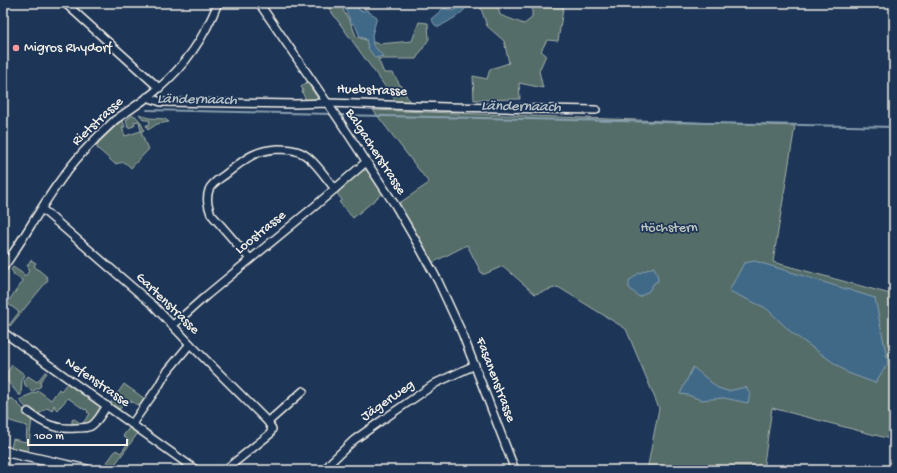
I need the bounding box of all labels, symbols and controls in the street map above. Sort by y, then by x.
place label: Migros Rhydorf [24,40,114,57]
marker: Migros Rhydorf [11,43,21,53]
street label: Huebstrasse [337,81,408,101]
water label: Ländernaach [157,90,238,110]
street label: Rietstrasse [69,93,128,150]
water label: Ländernaach [481,97,562,117]
street label: Balgacherstrasse [340,105,410,199]
street label: Loostrasse [232,207,291,259]
park label: Höchstern [640,220,698,237]
street label: Gartenstrasse [131,269,203,339]
street label: Fasanenstrasse [471,334,519,426]
street label: Nefenstrasse [61,354,133,412]
street label: Jägerweg [358,376,418,426]
scale bar [28,421,127,447]
text: 100 m [33,430,64,444]

